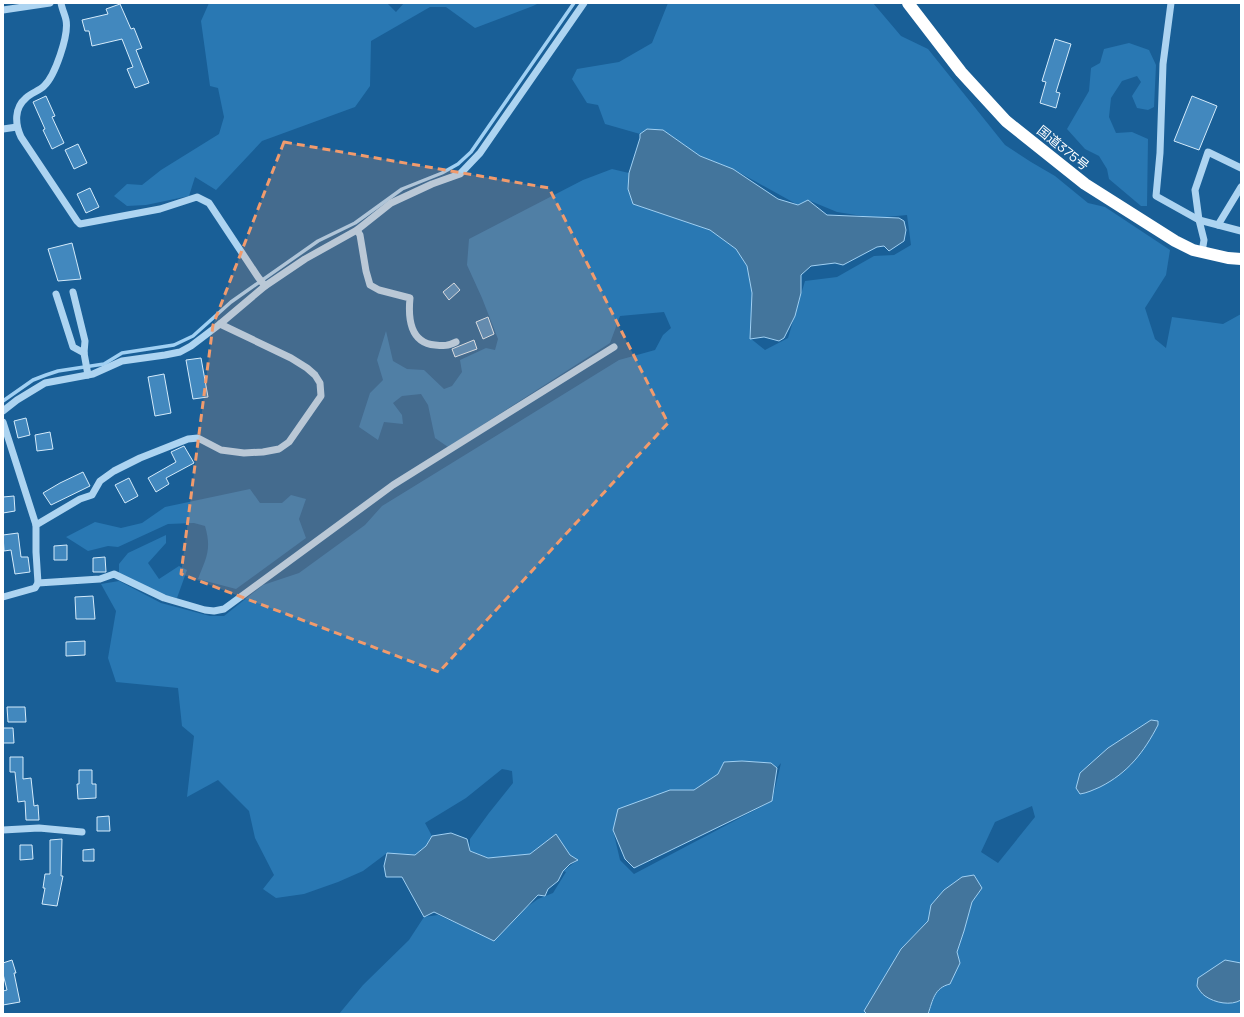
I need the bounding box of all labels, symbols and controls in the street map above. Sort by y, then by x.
street label: 国道375号 [1034,122,1092,174]

